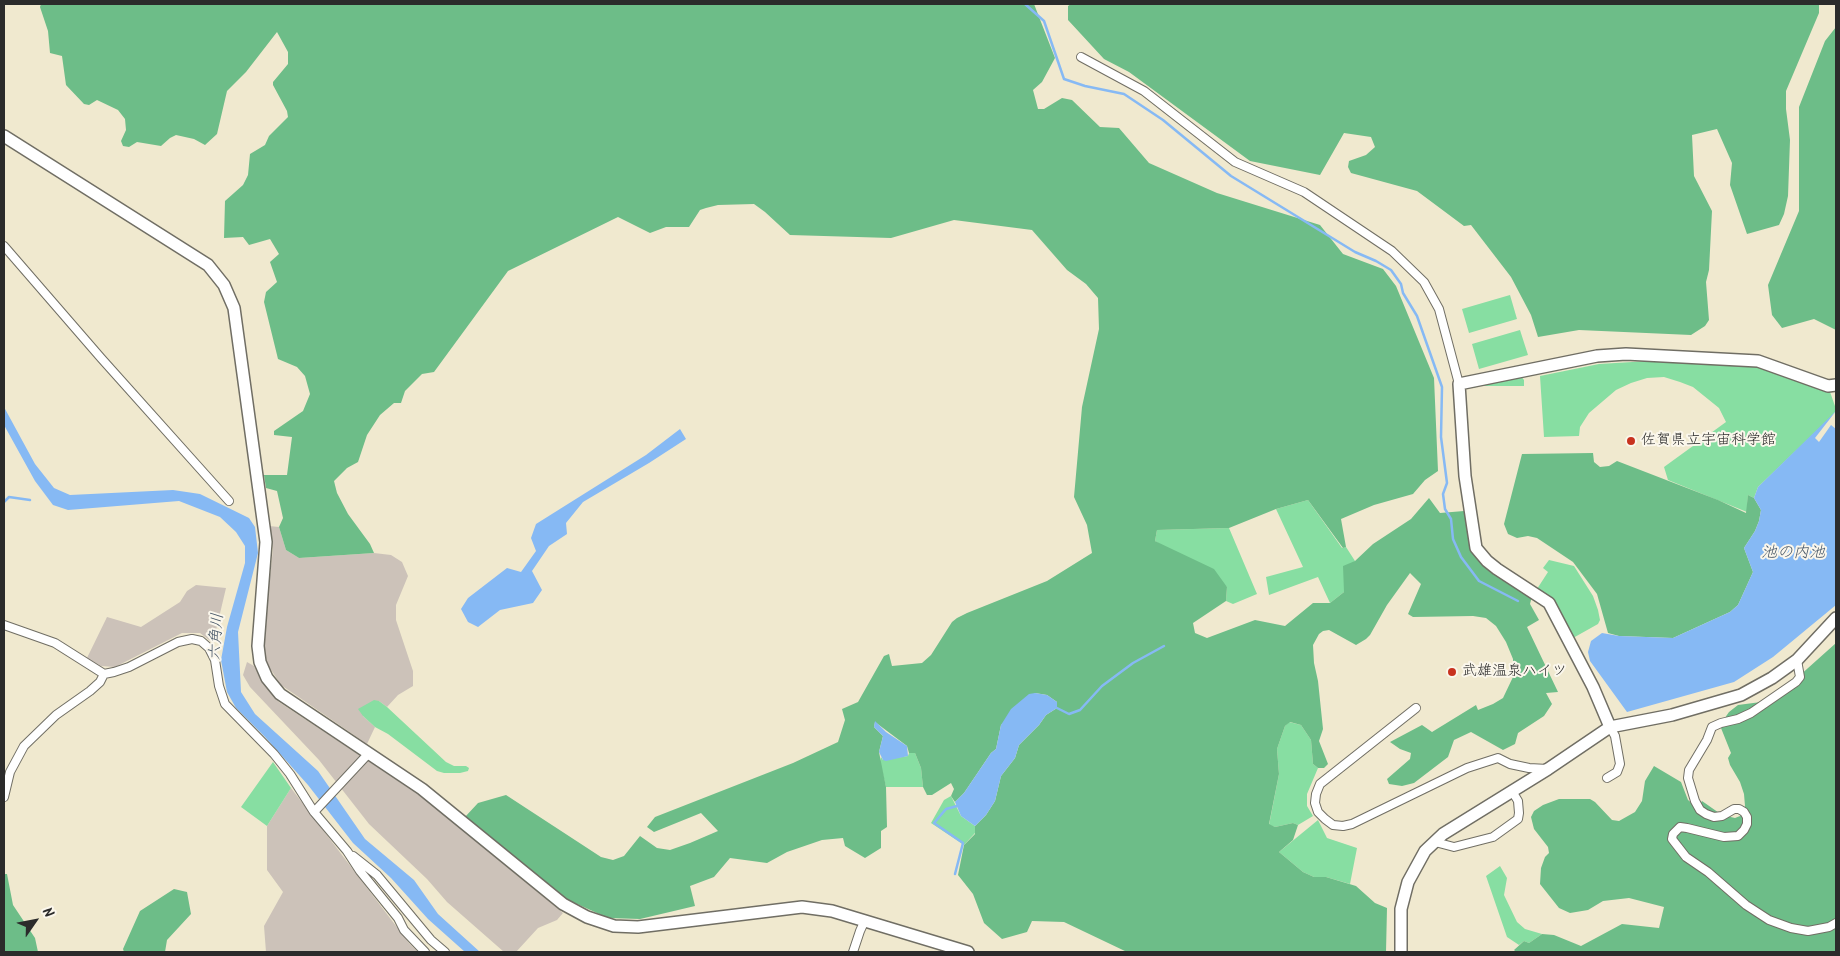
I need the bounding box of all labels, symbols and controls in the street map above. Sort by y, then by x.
place label: 佐賀県立宇宙科学館 [1641,432,1776,450]
marker: 佐賀県立宇宙科学館 [1625,435,1637,447]
water label: 池の内池 [1761,544,1825,564]
water label: 六角川 [207,612,229,662]
place label: 武雄温泉ハイツ [1462,663,1567,681]
marker: 武雄温泉ハイツ [1446,666,1458,678]
north arrow [10,896,60,946]
text: N [36,903,59,923]

